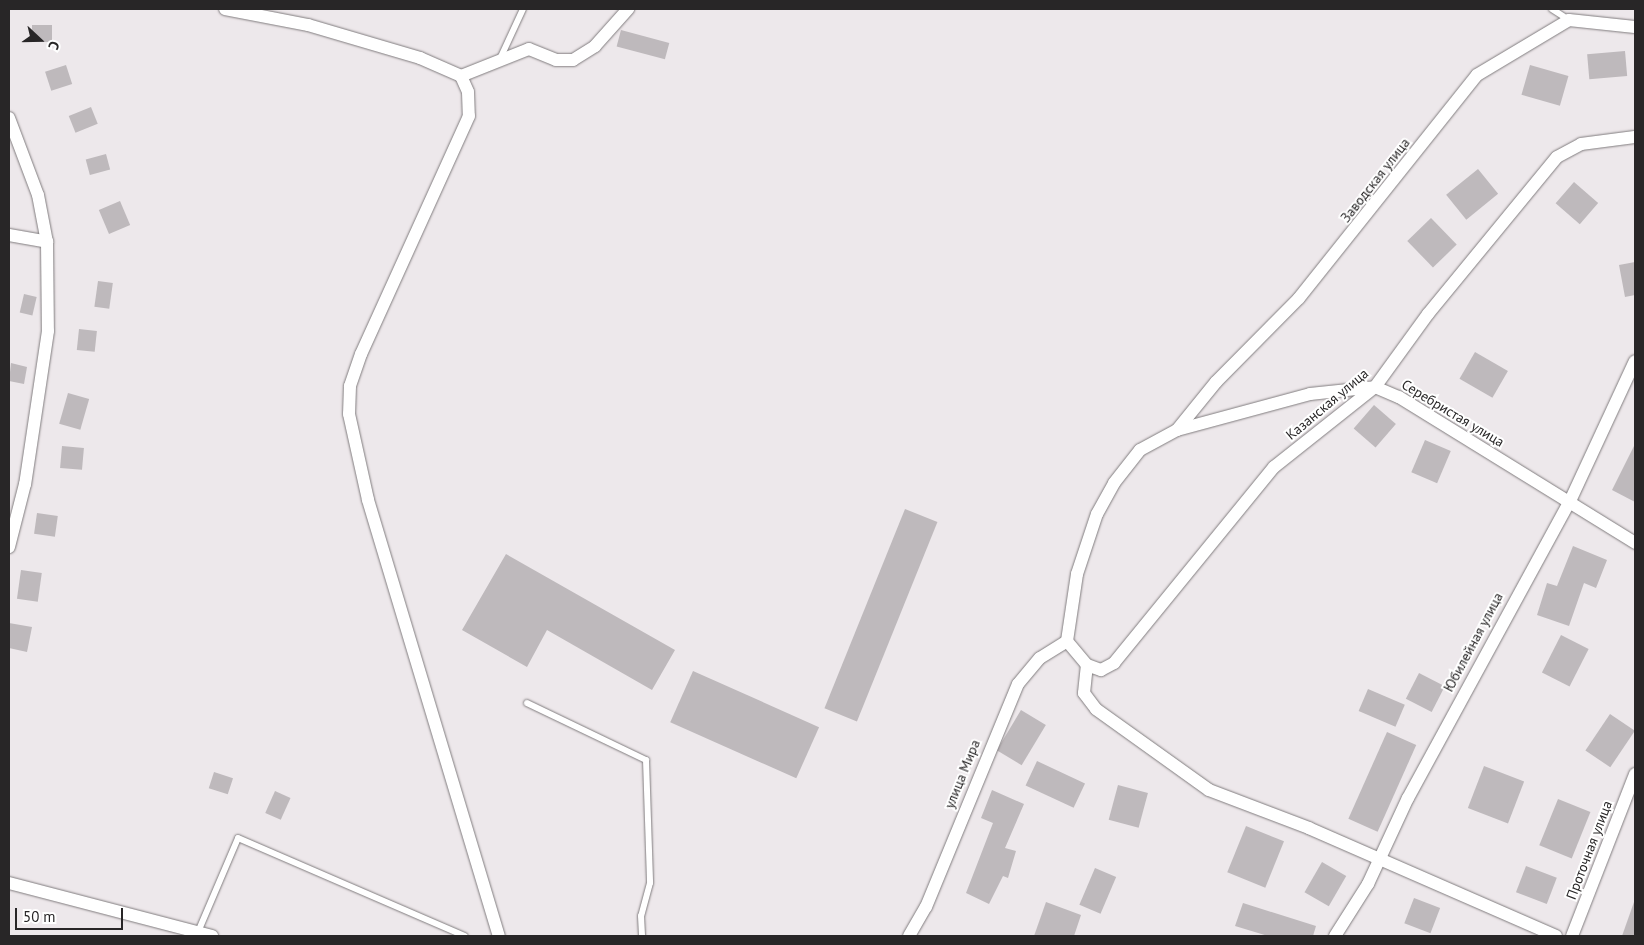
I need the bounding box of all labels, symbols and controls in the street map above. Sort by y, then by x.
north arrow [15,15,65,65]
text: С [44,38,64,52]
street label: Заводская улица [1337,134,1413,226]
street label: Казанская улица [1282,365,1372,443]
street label: Серебристая улица [1399,376,1507,450]
street label: Юбилейная улица [1440,590,1506,694]
street label: улица Мира [941,737,983,811]
street label: Проточная улица [1562,798,1616,902]
scale bar [18,898,125,930]
text: 50 m [23,907,56,926]

